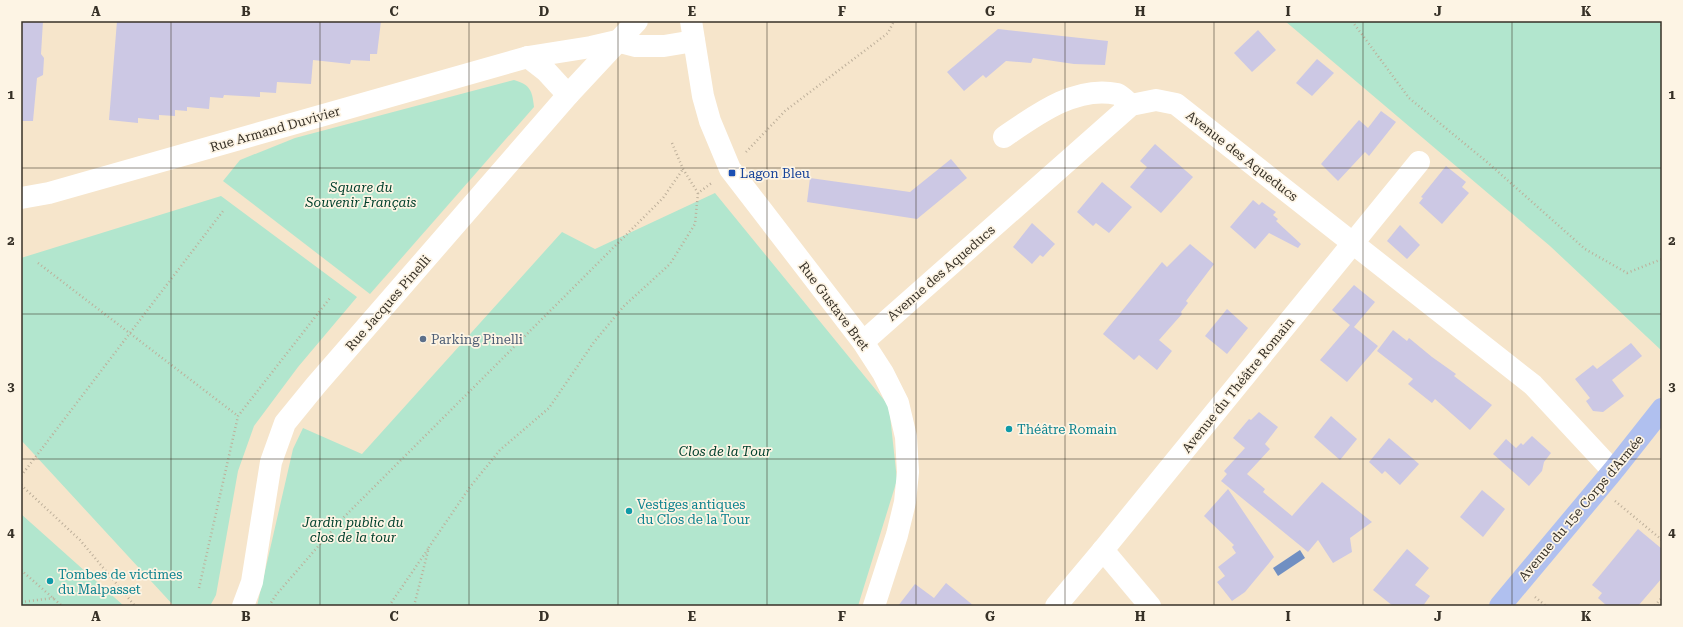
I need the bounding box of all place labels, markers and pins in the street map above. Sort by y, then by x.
place label: Lagon Bleu [740,166,810,181]
marker: Lagon Bleu [727,168,737,178]
place label: Parking Pinelli [431,332,523,347]
marker: Parking Pinelli [418,334,428,344]
place label: Théâtre Romain [1017,422,1117,437]
marker: Théâtre Romain [1004,424,1014,434]
place label: Vestiges antiques du Clos de la Tour [637,497,751,527]
marker: Vestiges antiques du Clos de la Tour [624,506,634,516]
place label: Tombes de victimes du Malpasset [58,567,182,597]
marker: Tombes de victimes du Malpasset [45,576,55,586]

